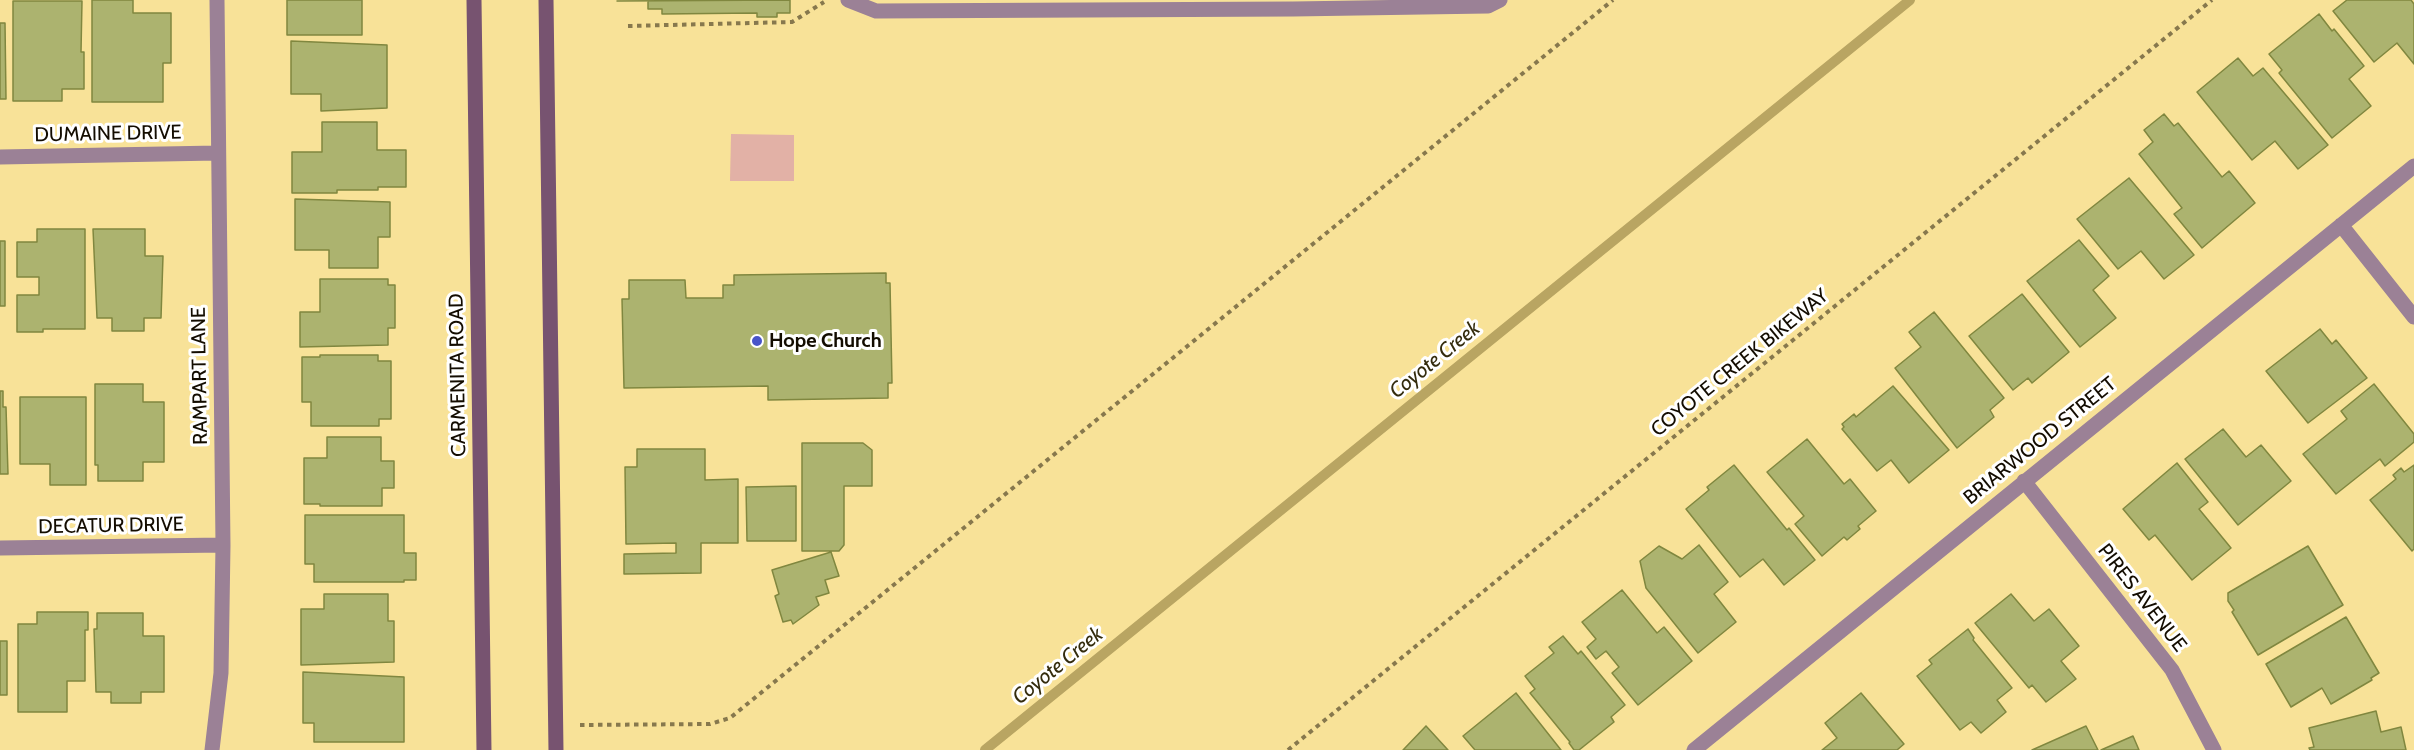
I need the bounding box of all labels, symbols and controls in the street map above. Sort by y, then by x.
street label: DUMAINE DRIVE [34,121,182,147]
street label: COYOTE CREEK BIKEWAY [1646,284,1834,442]
street label: CARMENITA ROAD [445,293,471,457]
street label: RAMPART LANE [187,307,213,445]
water label: Coyote Creek [1385,316,1485,404]
place label: Hope Church [769,329,882,353]
marker: Hope Church [750,334,764,348]
street label: BRIARWOOD STREET [1959,372,2121,510]
street label: DECATUR DRIVE [38,513,184,539]
street label: PIRES AVENUE [2092,539,2192,657]
water label: Coyote Creek [1008,622,1108,710]

